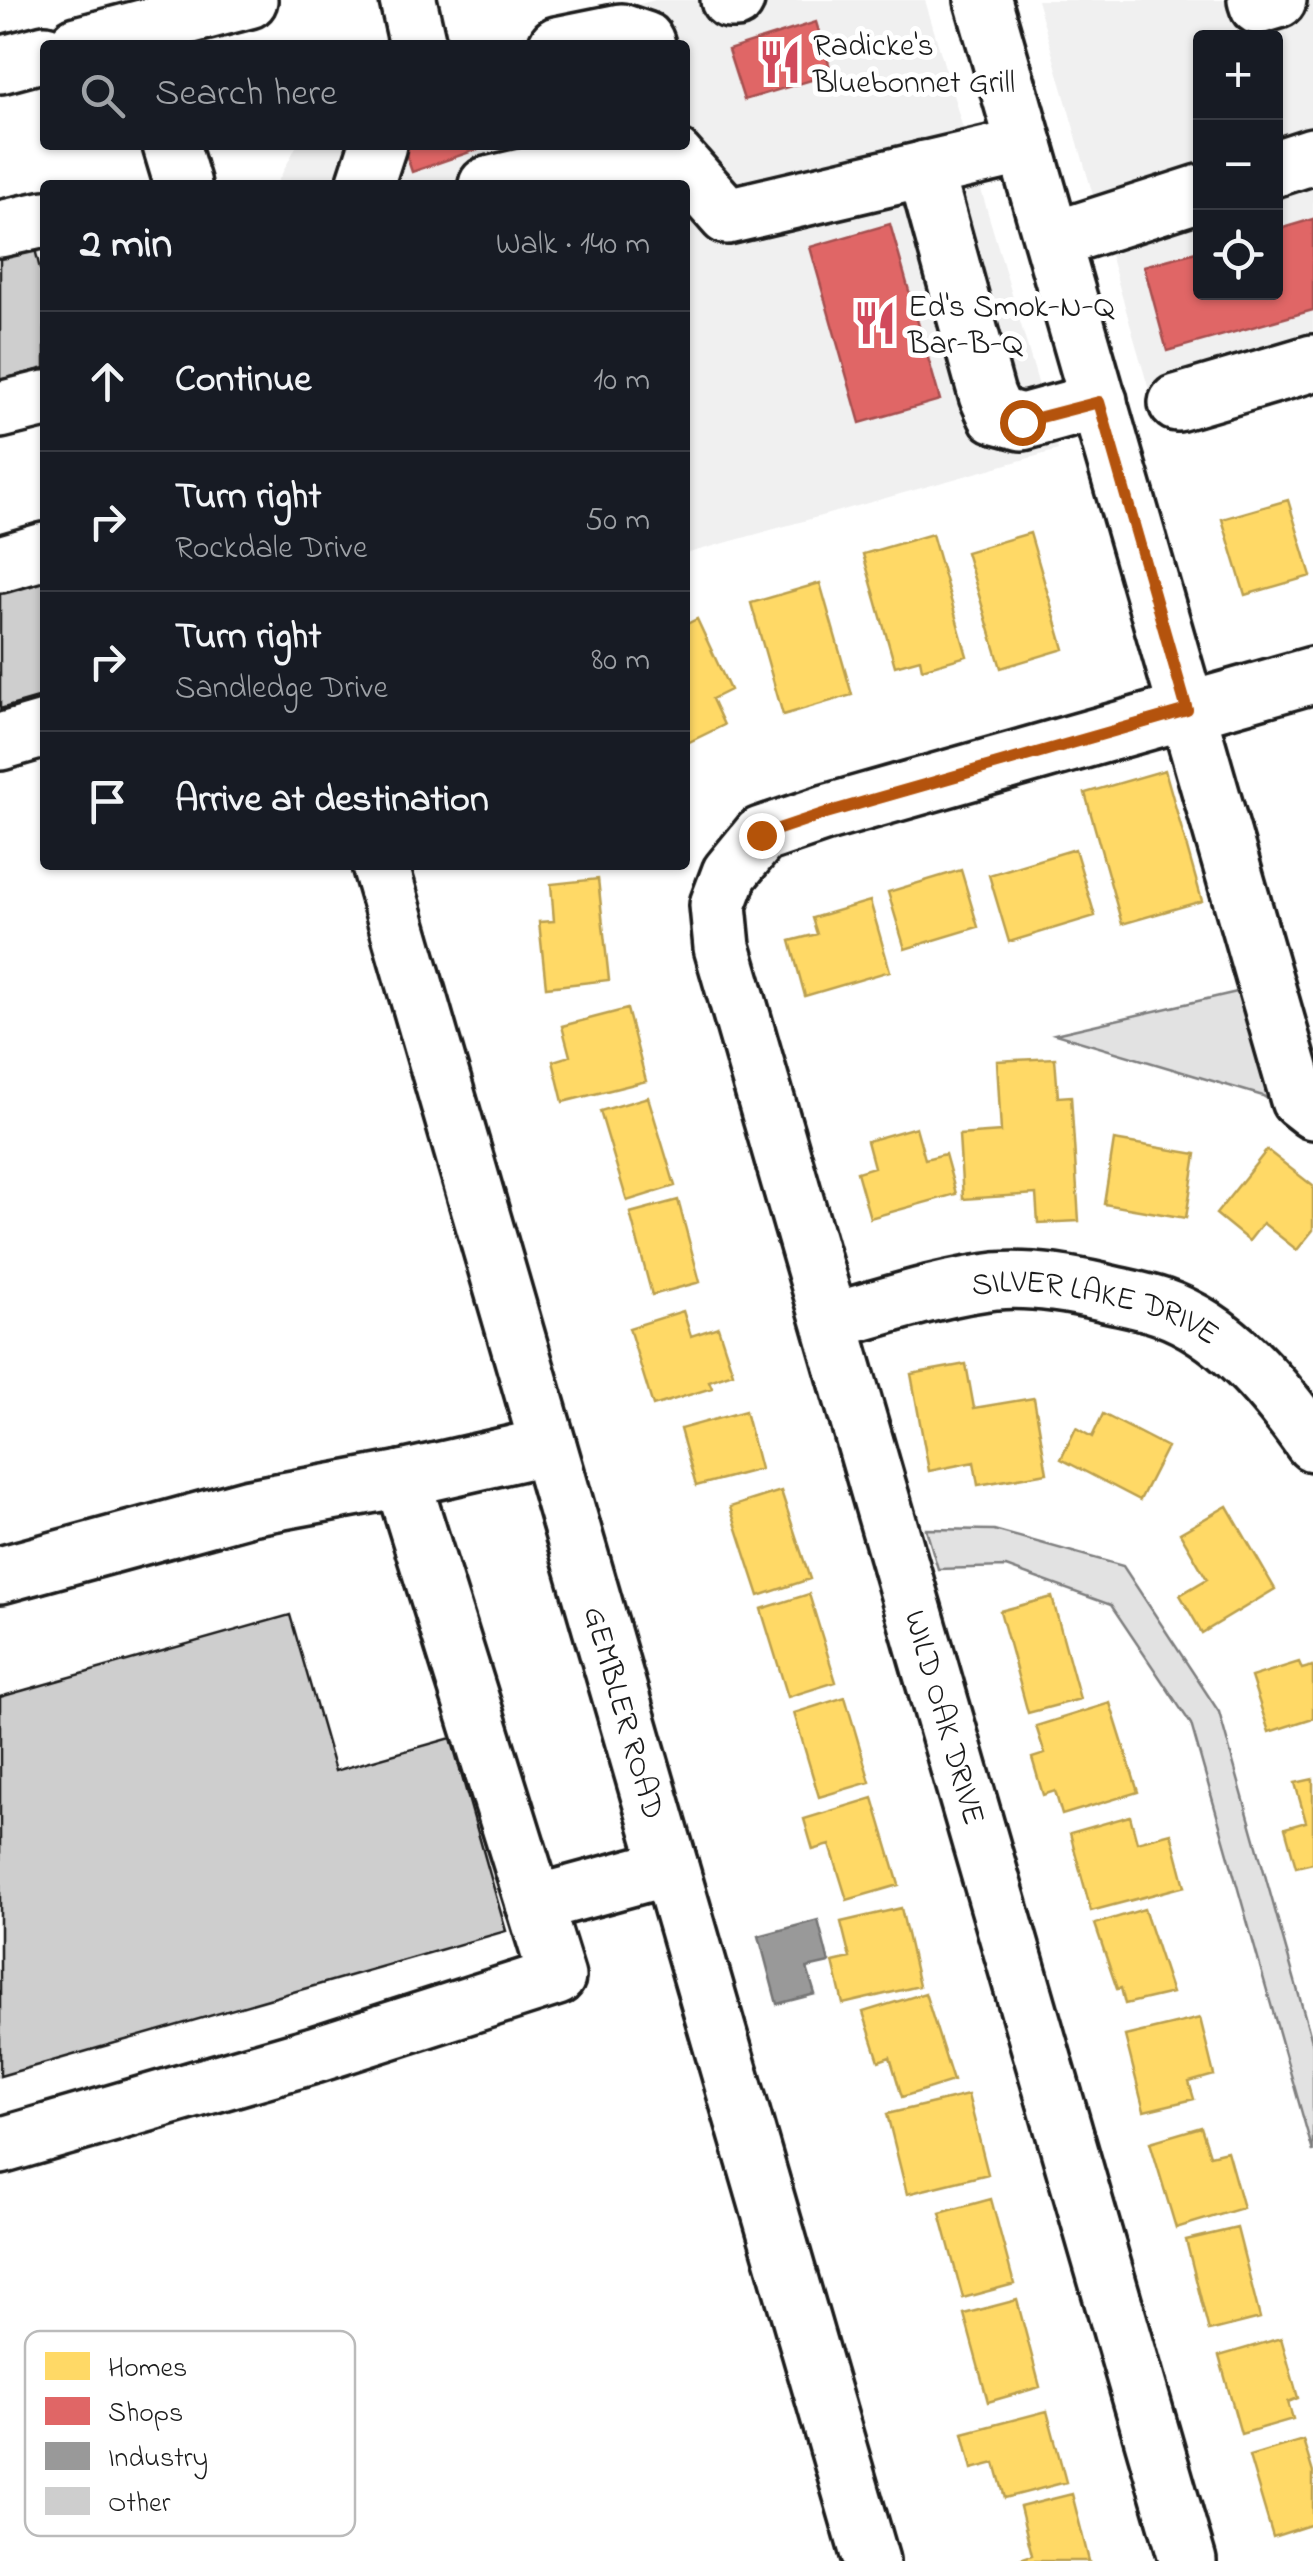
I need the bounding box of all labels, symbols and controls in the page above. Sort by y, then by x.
place label: Radicke's Bluebonnet Grill [812,24,1015,108]
map controls [1193,30,1283,300]
button: + [1193,30,1283,120]
restaurant icon: Radicke's Bluebonnet Grill [756,38,804,86]
search box [40,40,690,150]
text: Search here [155,67,337,123]
icon: search [75,68,130,123]
button: − [1193,120,1283,210]
button: locate [1193,210,1283,300]
text: 2 min [80,215,172,276]
text: Walk · 140 m [496,222,650,269]
place label: Ed's Smok-N-Q Bar-B-Q [907,285,1115,369]
restaurant icon: Ed's Smok-N-Q Bar-B-Q [851,299,899,347]
text: Continue [175,353,311,409]
icon: ahead [80,354,135,409]
text: 10 m [593,358,650,405]
route start [1000,400,1046,446]
text: Turn right [175,470,321,526]
icon: right [80,494,135,549]
text: 50 m [585,498,650,545]
text: Rockdale Drive [175,526,367,573]
text: Turn right [175,610,321,666]
icon: right [80,634,135,689]
text: 80 m [591,638,650,685]
text: Sandledge Drive [175,666,388,713]
text: Arrive at destination [175,773,489,829]
icon: arrive [80,774,135,829]
route end [739,813,785,859]
street label: SILVER LAKE DRIVE [968,1260,1228,1359]
street label: GEMBLER ROAD [569,1601,675,1825]
street label: WILD OAK DRIVE [890,1605,996,1831]
legend [25,2331,355,2536]
text: Homes [108,2349,187,2390]
text: Shops [108,2394,183,2435]
text: Industry [108,2439,208,2480]
text: Other [108,2484,171,2525]

